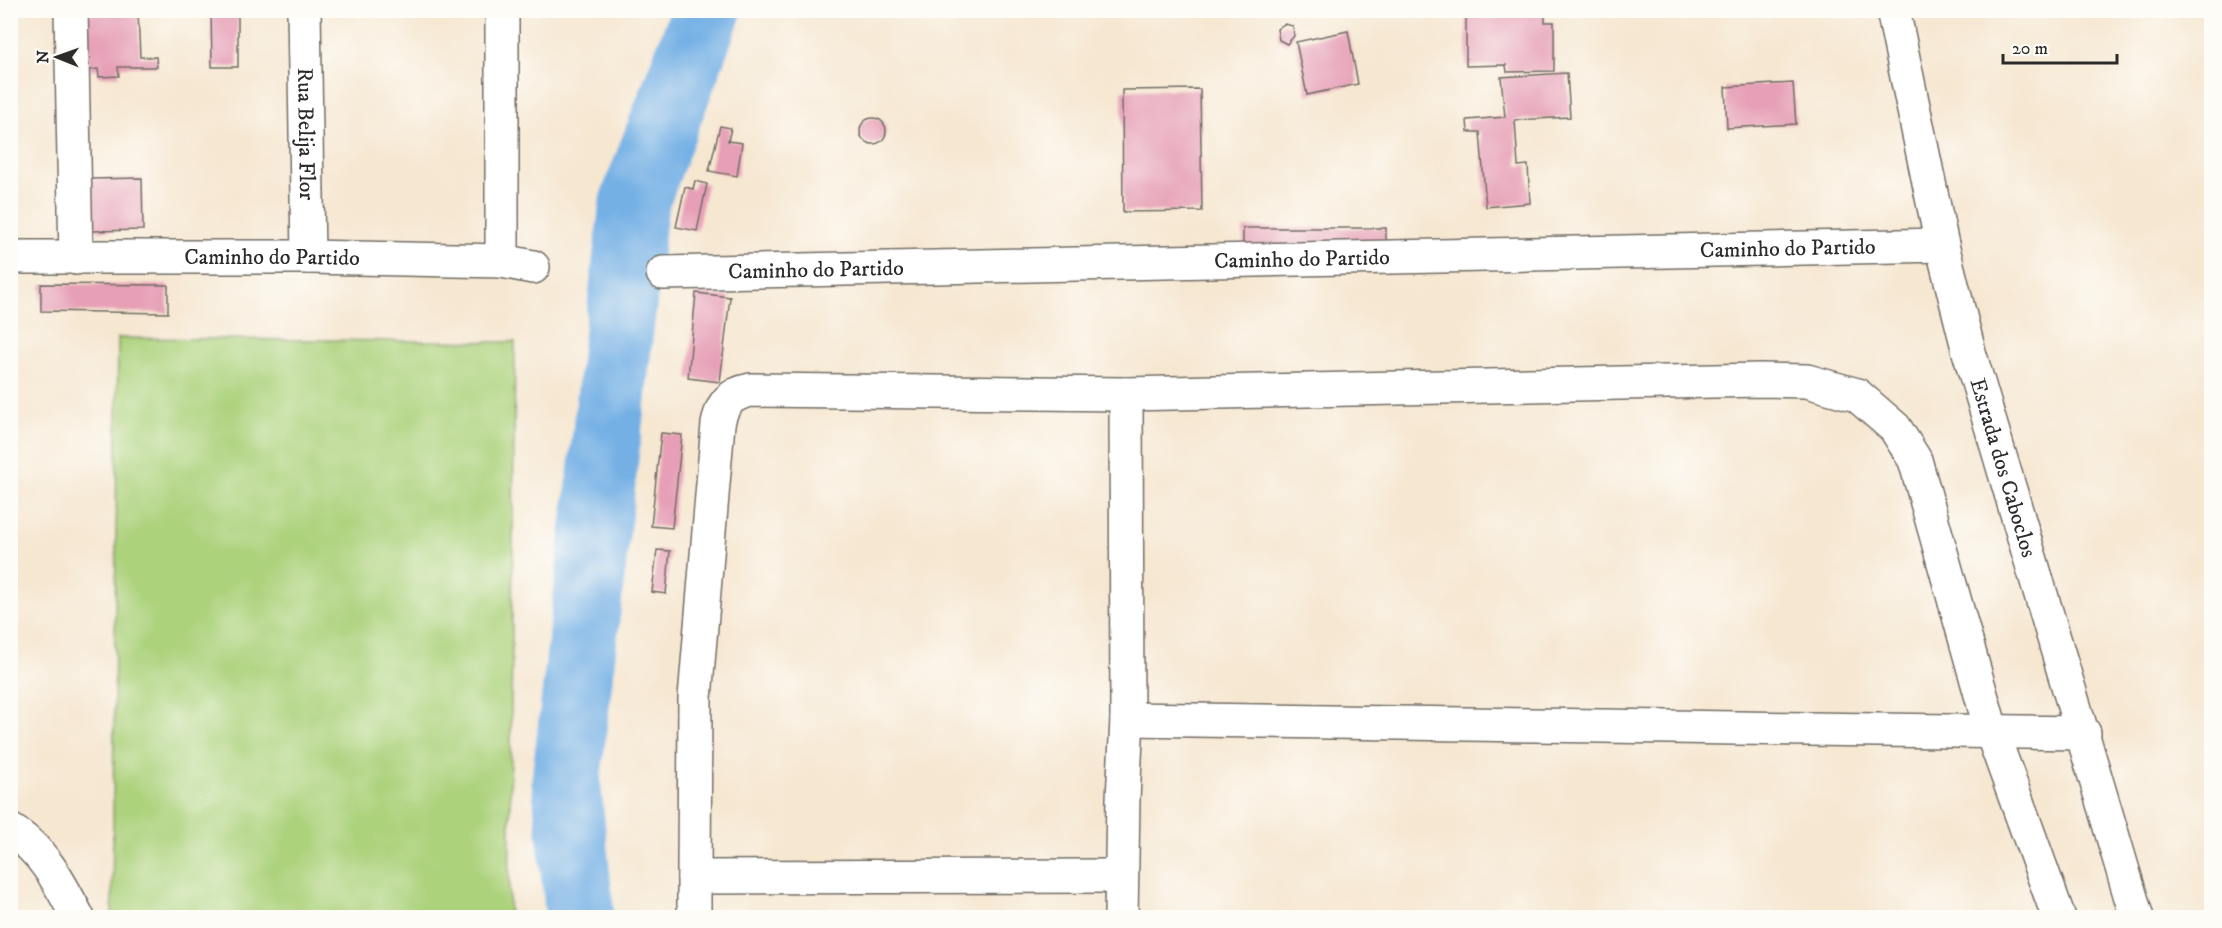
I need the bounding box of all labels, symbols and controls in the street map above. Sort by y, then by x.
north arrow [27,27,87,87]
scale bar [2003,27,2117,65]
text: 20 m [2012,38,2048,60]
text: N [33,50,53,63]
street label: Rua Belija Flor [291,67,321,201]
street label: Caminho do Partido [1700,233,1876,264]
street label: Caminho do Partido [184,244,360,272]
street label: Caminho do Partido [1214,244,1390,274]
street label: Caminho do Partido [728,254,904,285]
street label: Estrada dos Caboclos [1964,375,2043,560]

